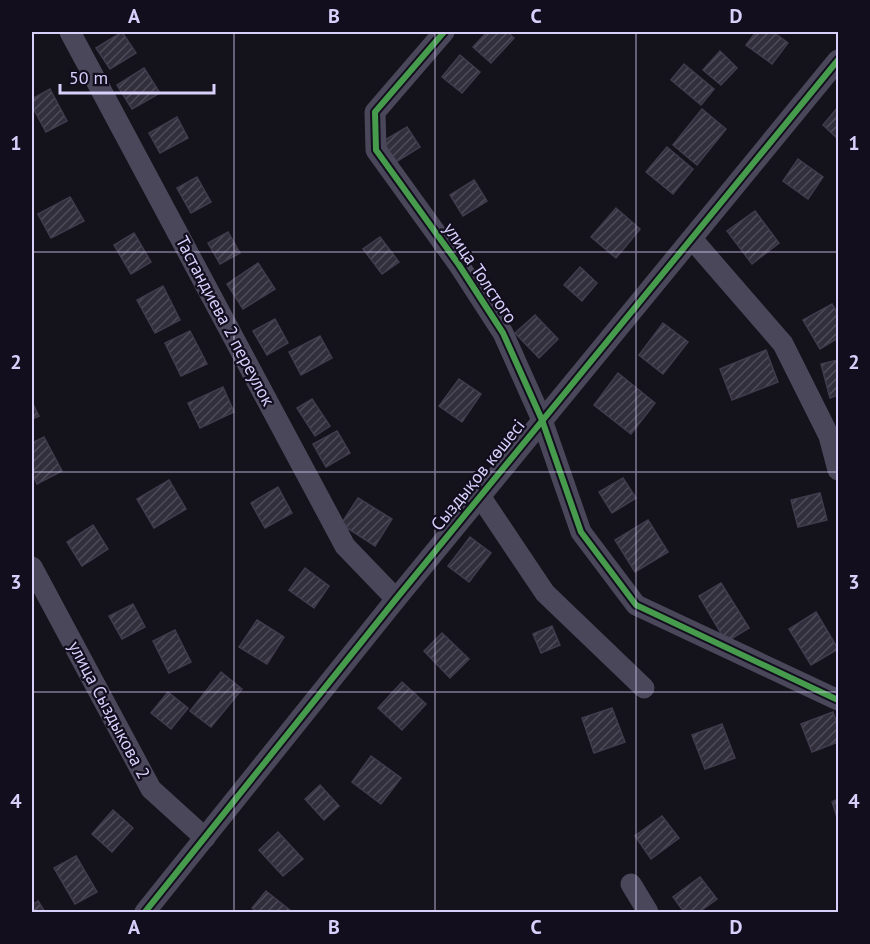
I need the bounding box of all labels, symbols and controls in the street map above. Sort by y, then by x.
text: A [128,3,141,29]
text: B [328,3,340,29]
text: C [530,3,542,29]
text: D [730,3,743,29]
scale bar [60,57,214,95]
text: 50 m [69,66,108,89]
text: 1 [10,130,22,156]
text: 1 [848,130,860,156]
street label: улица Толстого [438,218,523,328]
street label: Тастандиева 2 переулок [171,232,280,410]
text: 2 [10,349,22,375]
text: 2 [848,349,860,375]
street label: Сыздықов көшесі [425,414,530,535]
text: 3 [10,569,22,595]
text: 3 [848,569,860,595]
street label: улица Сыздыкова 2 [63,637,155,783]
text: 4 [10,788,22,814]
text: 4 [848,788,860,814]
text: A [128,914,141,940]
text: B [328,914,340,940]
text: C [530,914,542,940]
text: D [730,914,743,940]

